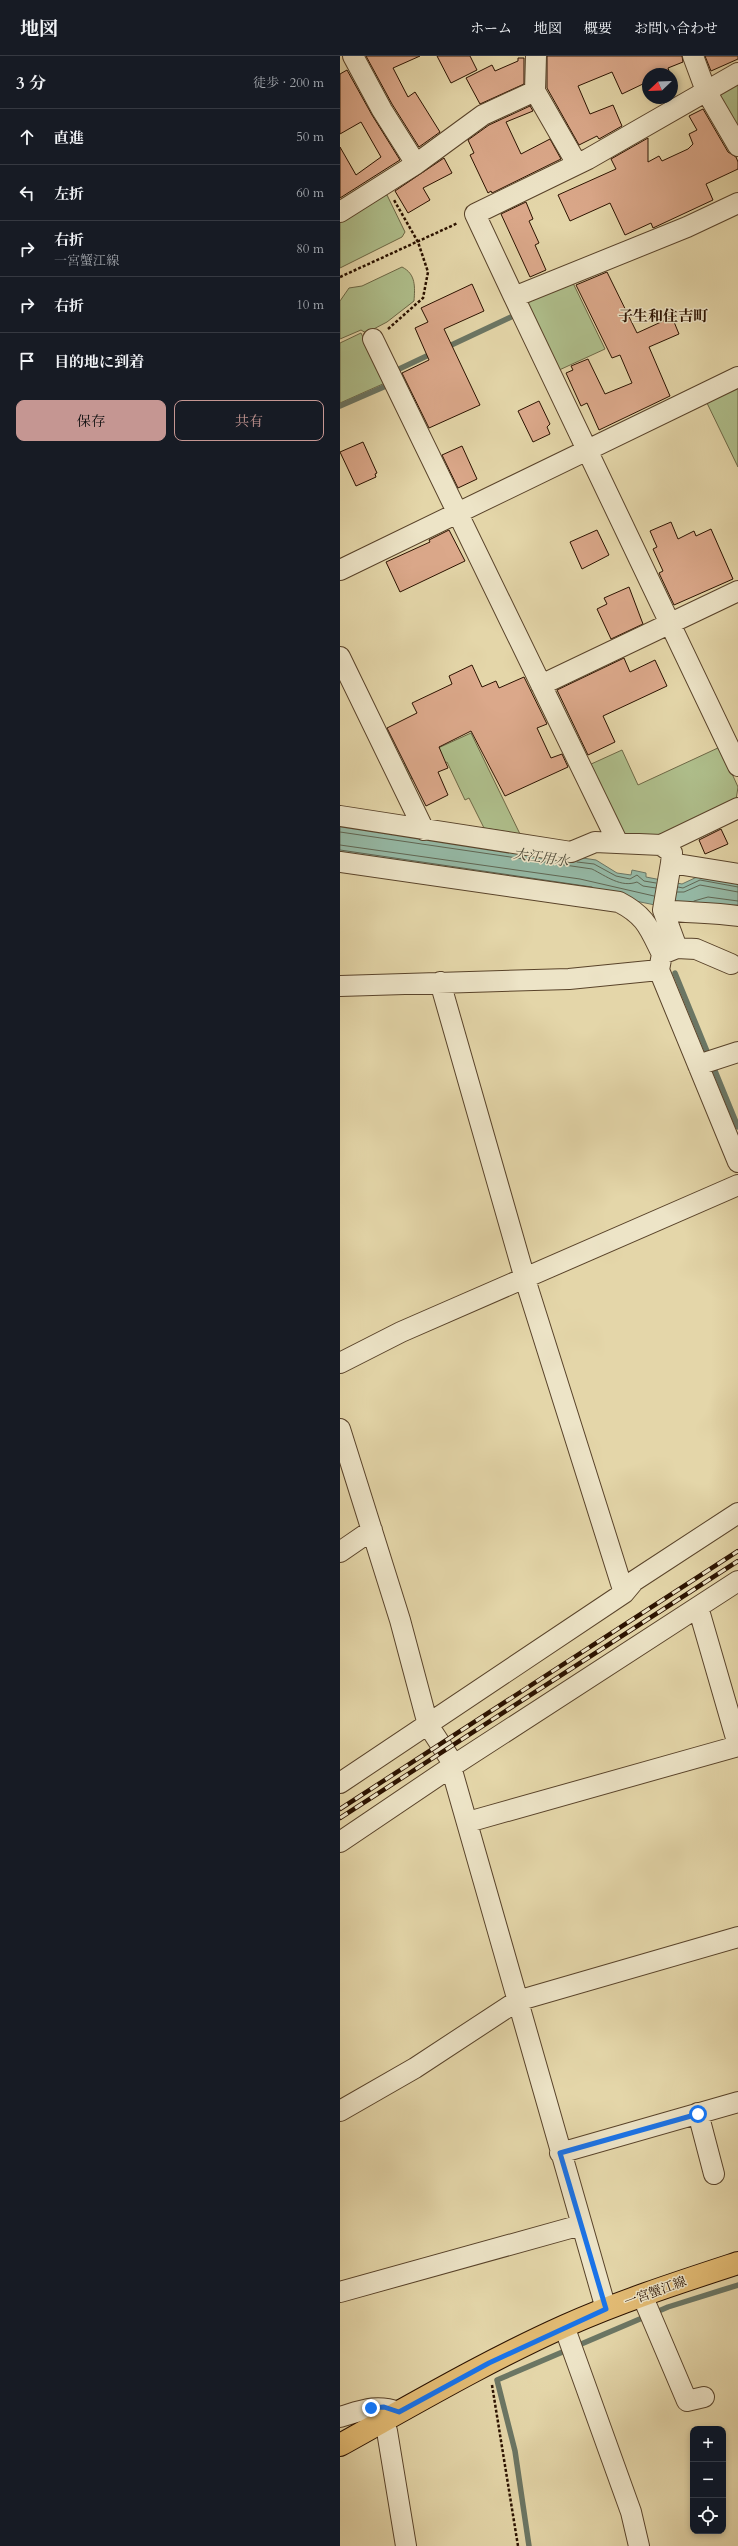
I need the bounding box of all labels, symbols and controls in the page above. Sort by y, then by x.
text: 地図 [20,16,58,42]
text: ホーム [470,19,512,38]
text: 地図 [534,19,562,38]
text: 概要 [584,19,612,38]
text: お問い合わせ [634,19,718,38]
north arrow [642,68,678,104]
text: 3 分 [16,72,46,95]
text: 徒歩 · 200 m [253,74,324,92]
icon: ahead [16,126,38,148]
text: 直進 [54,128,84,148]
text: 50 m [296,128,324,146]
icon: left [16,182,38,204]
text: 左折 [54,184,84,204]
text: 60 m [296,184,324,202]
text: 右折 [54,230,84,250]
icon: right [16,238,38,260]
text: 80 m [296,240,324,258]
text: 一宮蟹江線 [54,252,119,270]
icon: right [16,294,38,316]
text: 右折 [54,296,84,316]
text: 10 m [296,296,324,314]
district label: 子生和住吉町 [618,306,708,326]
icon: arrive [16,350,38,372]
text: 目的地に到着 [54,352,144,372]
button: 保存 [16,400,166,441]
button: 共有 [174,400,324,441]
water label: 大江用水 [512,844,572,871]
route start [689,2105,707,2123]
street label: 一宮蟹江線 [622,2272,689,2312]
route end [362,2399,380,2417]
map controls [690,2426,726,2534]
button: + [690,2426,726,2462]
button: − [690,2462,726,2498]
button: locate [690,2498,726,2534]

